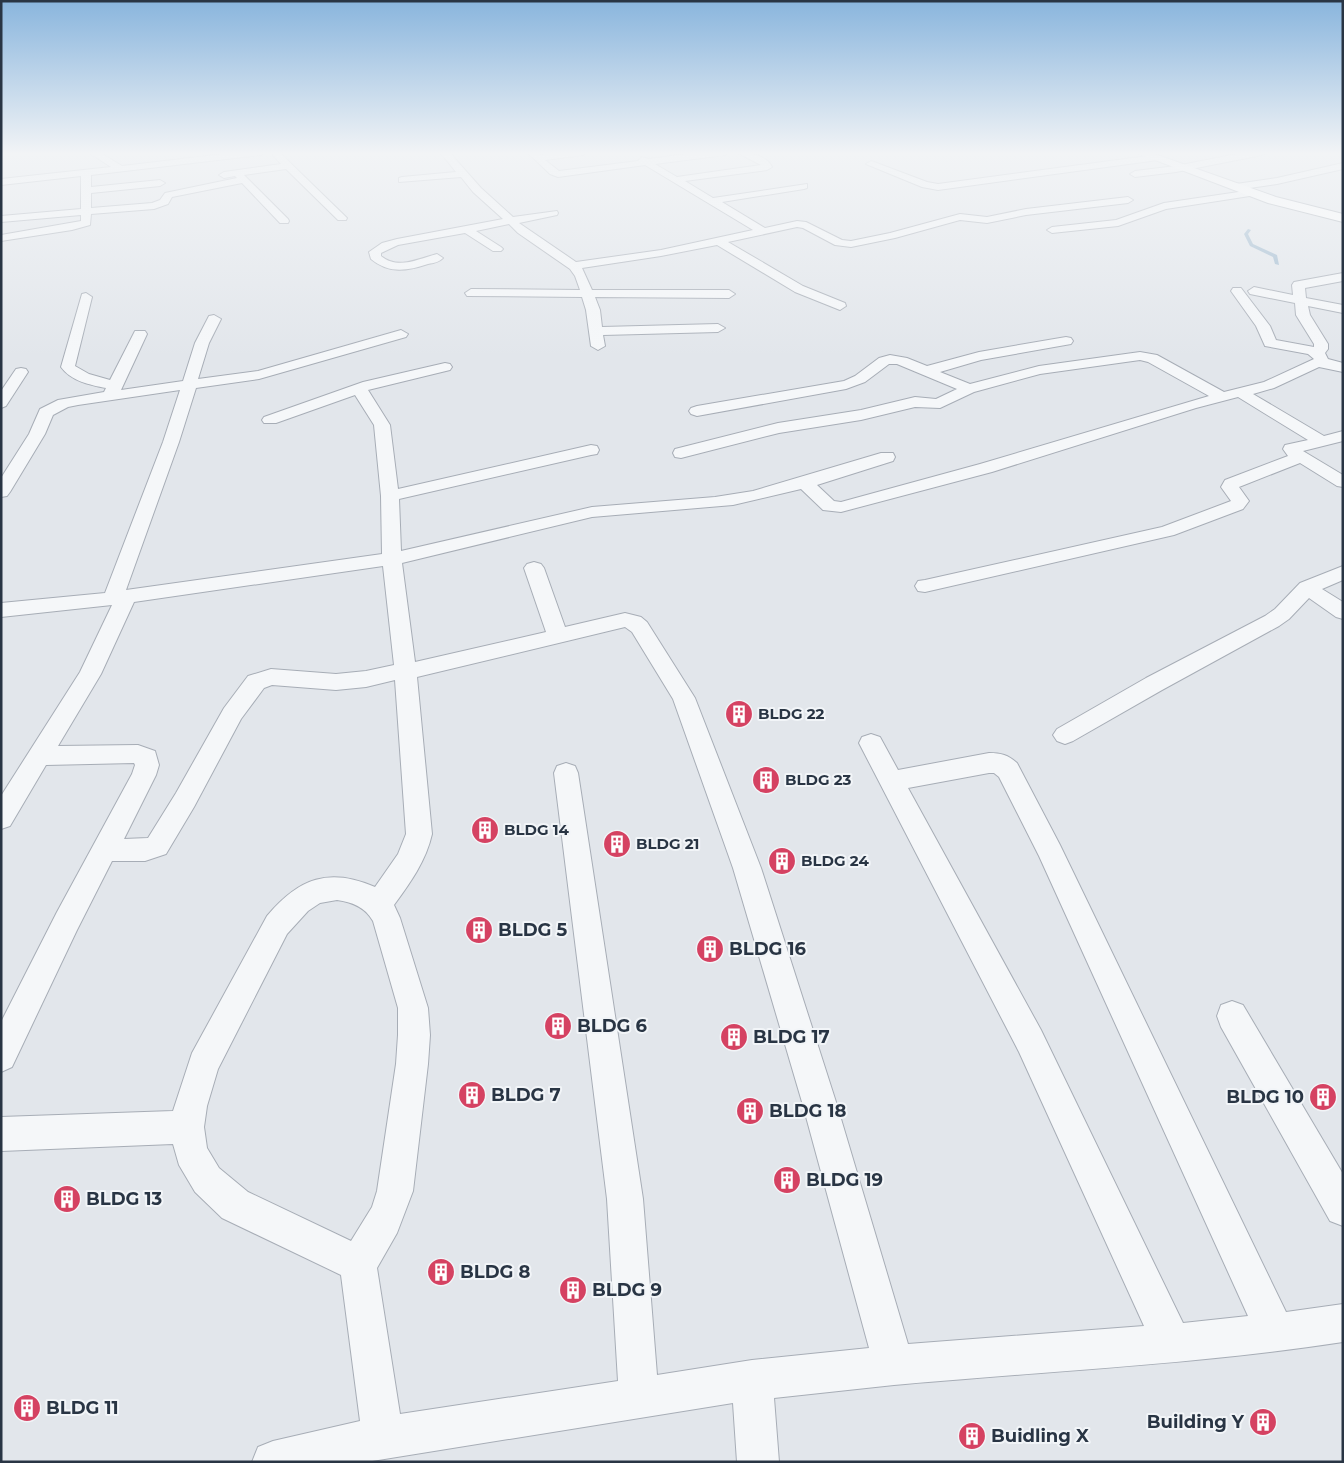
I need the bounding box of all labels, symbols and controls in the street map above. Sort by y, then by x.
building icon: BLDG 22 [724,699,754,729]
place label: BLDG 22 [758,704,825,723]
building icon: BLDG 23 [751,765,781,795]
place label: BLDG 23 [785,770,852,789]
building icon: BLDG 14 [470,815,500,845]
place label: BLDG 14 [504,820,570,839]
building icon: BLDG 21 [602,829,632,859]
place label: BLDG 21 [636,834,699,853]
building icon: BLDG 24 [767,846,797,876]
place label: BLDG 24 [801,851,869,870]
building icon: BLDG 5 [464,915,494,945]
place label: BLDG 5 [498,919,567,941]
building icon: BLDG 16 [695,934,725,964]
place label: BLDG 16 [729,938,807,960]
building icon: BLDG 6 [543,1011,573,1041]
place label: BLDG 6 [577,1015,647,1037]
building icon: BLDG 17 [719,1022,749,1052]
place label: BLDG 17 [753,1026,830,1048]
building icon: BLDG 7 [457,1080,487,1110]
building icon: BLDG 10 [1308,1082,1338,1112]
place label: BLDG 7 [491,1084,561,1106]
place label: BLDG 10 [1226,1086,1304,1108]
building icon: BLDG 18 [735,1096,765,1126]
place label: BLDG 18 [769,1100,847,1122]
building icon: BLDG 19 [772,1165,802,1195]
place label: BLDG 19 [806,1169,883,1191]
building icon: BLDG 13 [52,1184,82,1214]
place label: BLDG 13 [86,1188,163,1210]
building icon: BLDG 8 [426,1257,456,1287]
place label: BLDG 8 [460,1261,530,1283]
building icon: BLDG 9 [558,1275,588,1305]
place label: BLDG 9 [592,1279,662,1301]
building icon: BLDG 11 [12,1393,42,1423]
place label: BLDG 11 [46,1397,119,1419]
building icon: Building Y [1248,1407,1278,1437]
place label: Building Y [1147,1411,1245,1433]
building icon: Buidling X [957,1421,987,1451]
place label: Buidling X [991,1425,1089,1447]

